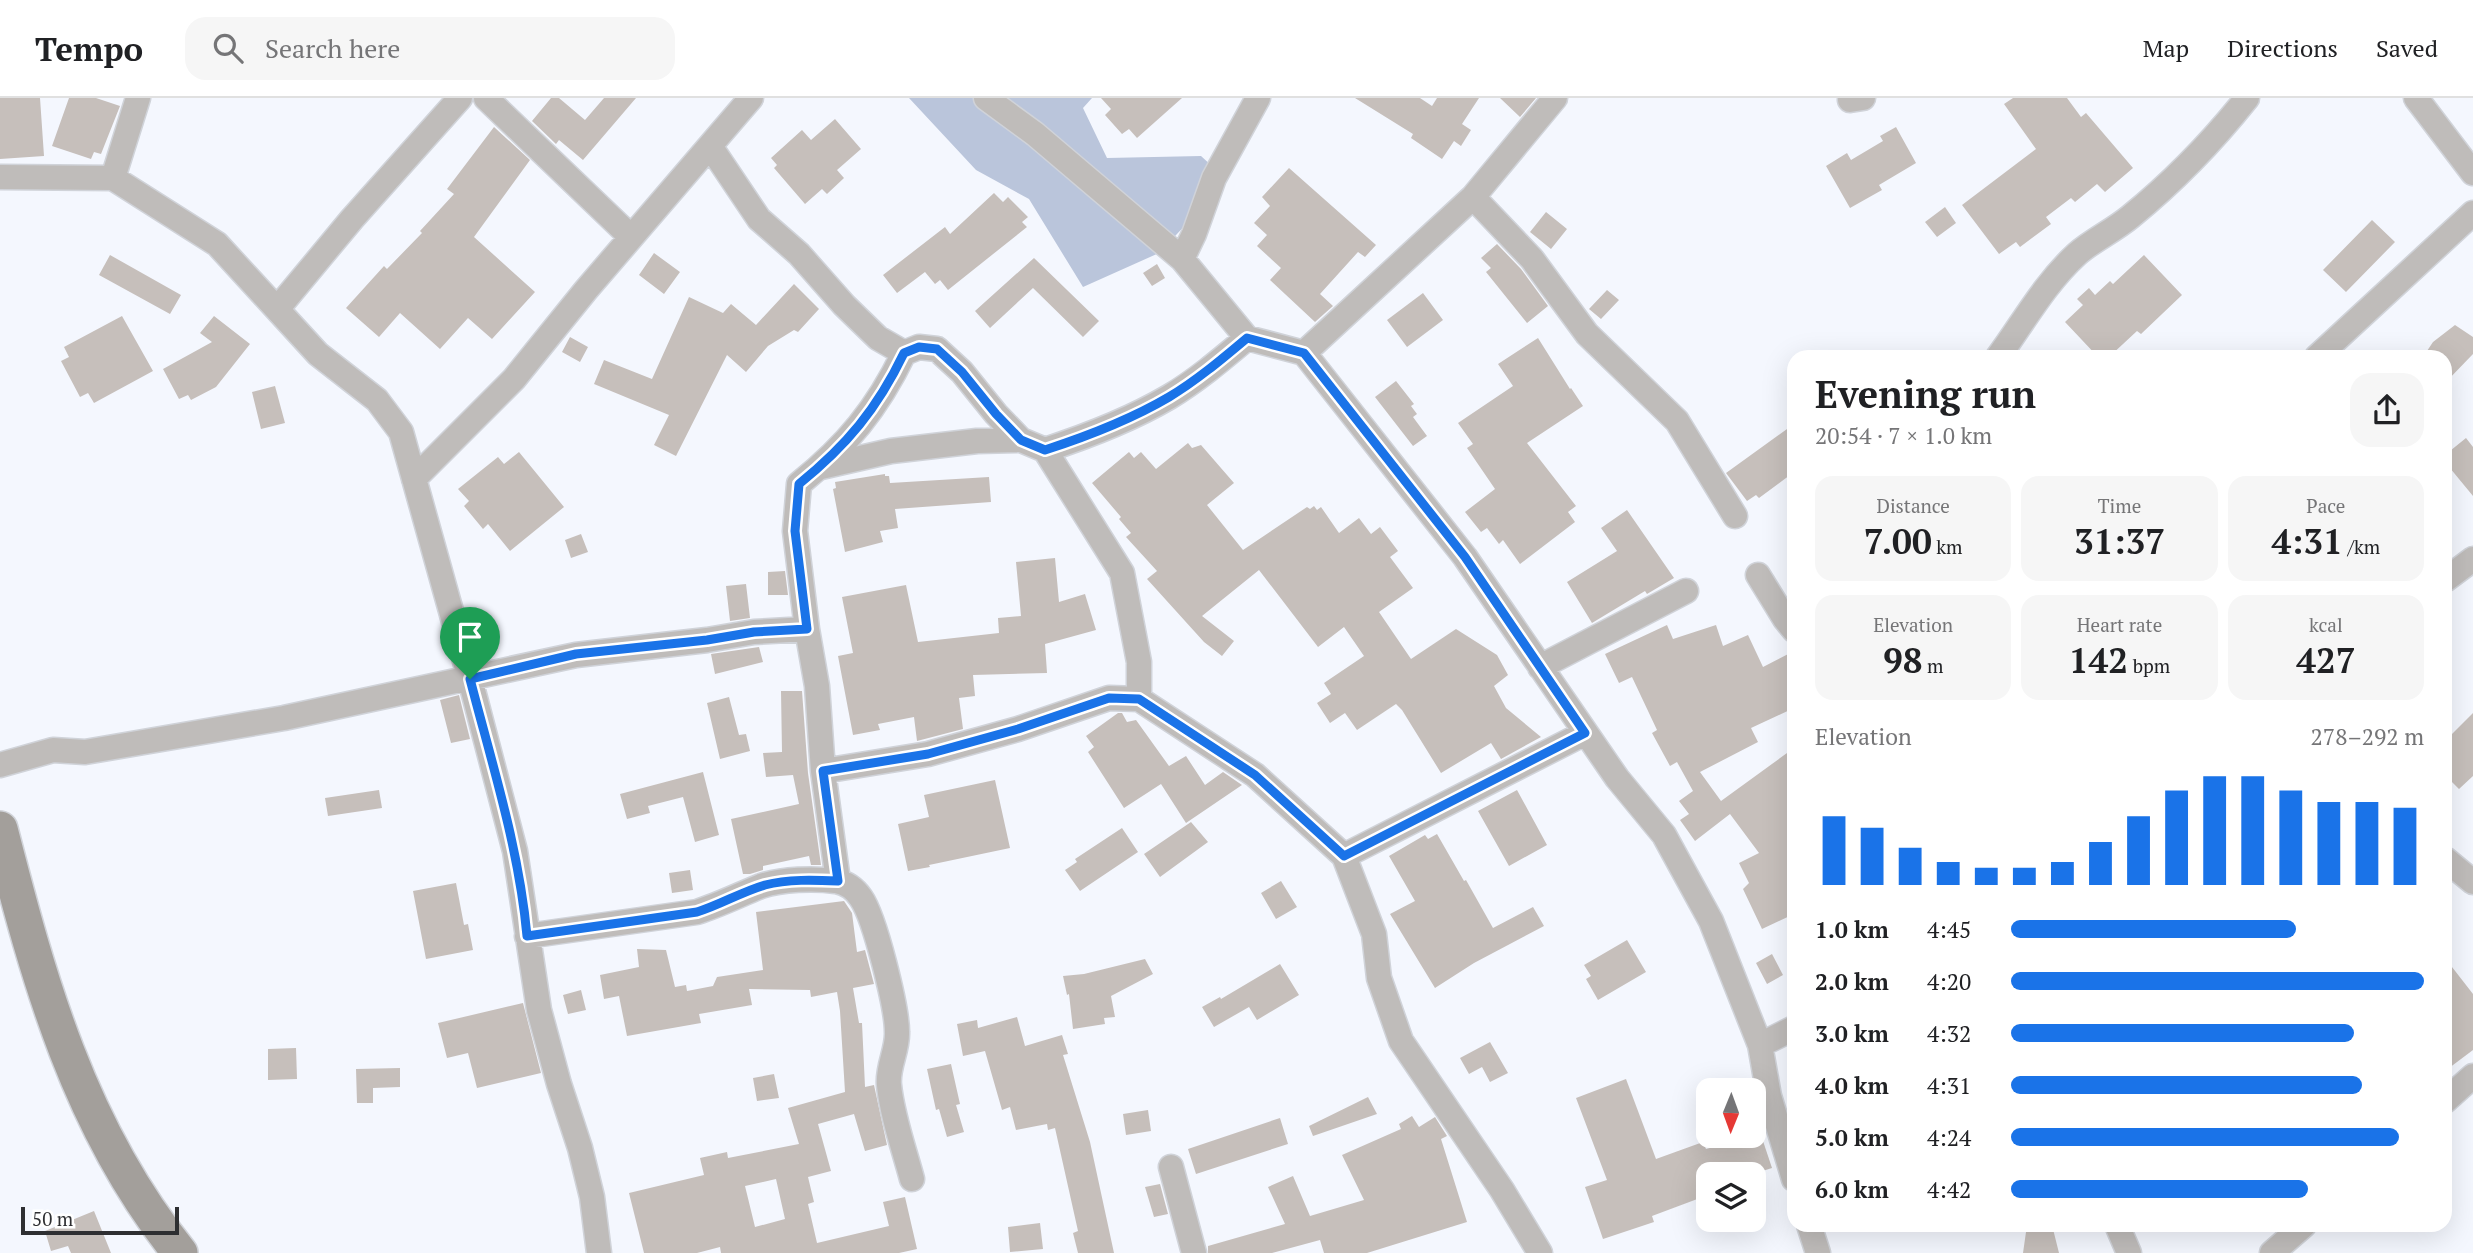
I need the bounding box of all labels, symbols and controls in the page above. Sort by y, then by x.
search box [185,17,675,80]
text: Tempo [35,27,143,70]
icon: search [209,29,247,67]
text: Search here [265,31,400,65]
text: Map [2143,32,2189,64]
text: Directions [2227,32,2338,64]
text: Saved [2376,32,2438,64]
text: Evening run [1815,369,2036,419]
button: share [2350,373,2424,447]
text: 20:54 · 7 × 1.0 km [1815,420,1992,451]
text: Distance [1876,493,1950,518]
text: Time [2098,493,2141,518]
text: Pace [2306,493,2345,518]
text: 7.00 [1864,518,1932,564]
text: 31:37 [2074,518,2165,564]
text: 4:31 [2271,518,2343,564]
text: km [1932,534,1963,559]
text: /km [2343,534,2380,559]
pin [440,607,500,679]
text: Elevation [1873,612,1953,637]
text: Heart rate [2077,612,2162,637]
text: kcal [2309,612,2343,637]
icon: arrive [451,618,489,656]
text: 98 [1883,637,1922,683]
text: 142 [2069,637,2128,683]
text: 427 [2296,637,2355,683]
text: m [1922,653,1943,678]
text: bpm [2128,653,2170,678]
text: Elevation [1815,721,1912,752]
text: 278–292 m [2311,721,2424,752]
text: 1.0 km [1815,914,1889,945]
text: 4:45 [1927,914,1971,945]
text: 2.0 km [1815,966,1889,997]
text: 4:20 [1927,966,1971,997]
text: 3.0 km [1815,1018,1889,1049]
text: 4:32 [1927,1018,1971,1049]
text: 4.0 km [1815,1070,1889,1101]
text: 4:31 [1927,1070,1971,1101]
north arrow [1696,1078,1766,1148]
map controls [1696,1078,1766,1232]
text: 5.0 km [1815,1122,1889,1153]
text: 4:24 [1927,1122,1971,1153]
button: layers [1696,1162,1766,1232]
text: 6.0 km [1815,1174,1889,1205]
text: 4:42 [1927,1174,1971,1205]
scale bar [21,1204,178,1236]
text: 50 m [32,1206,73,1231]

